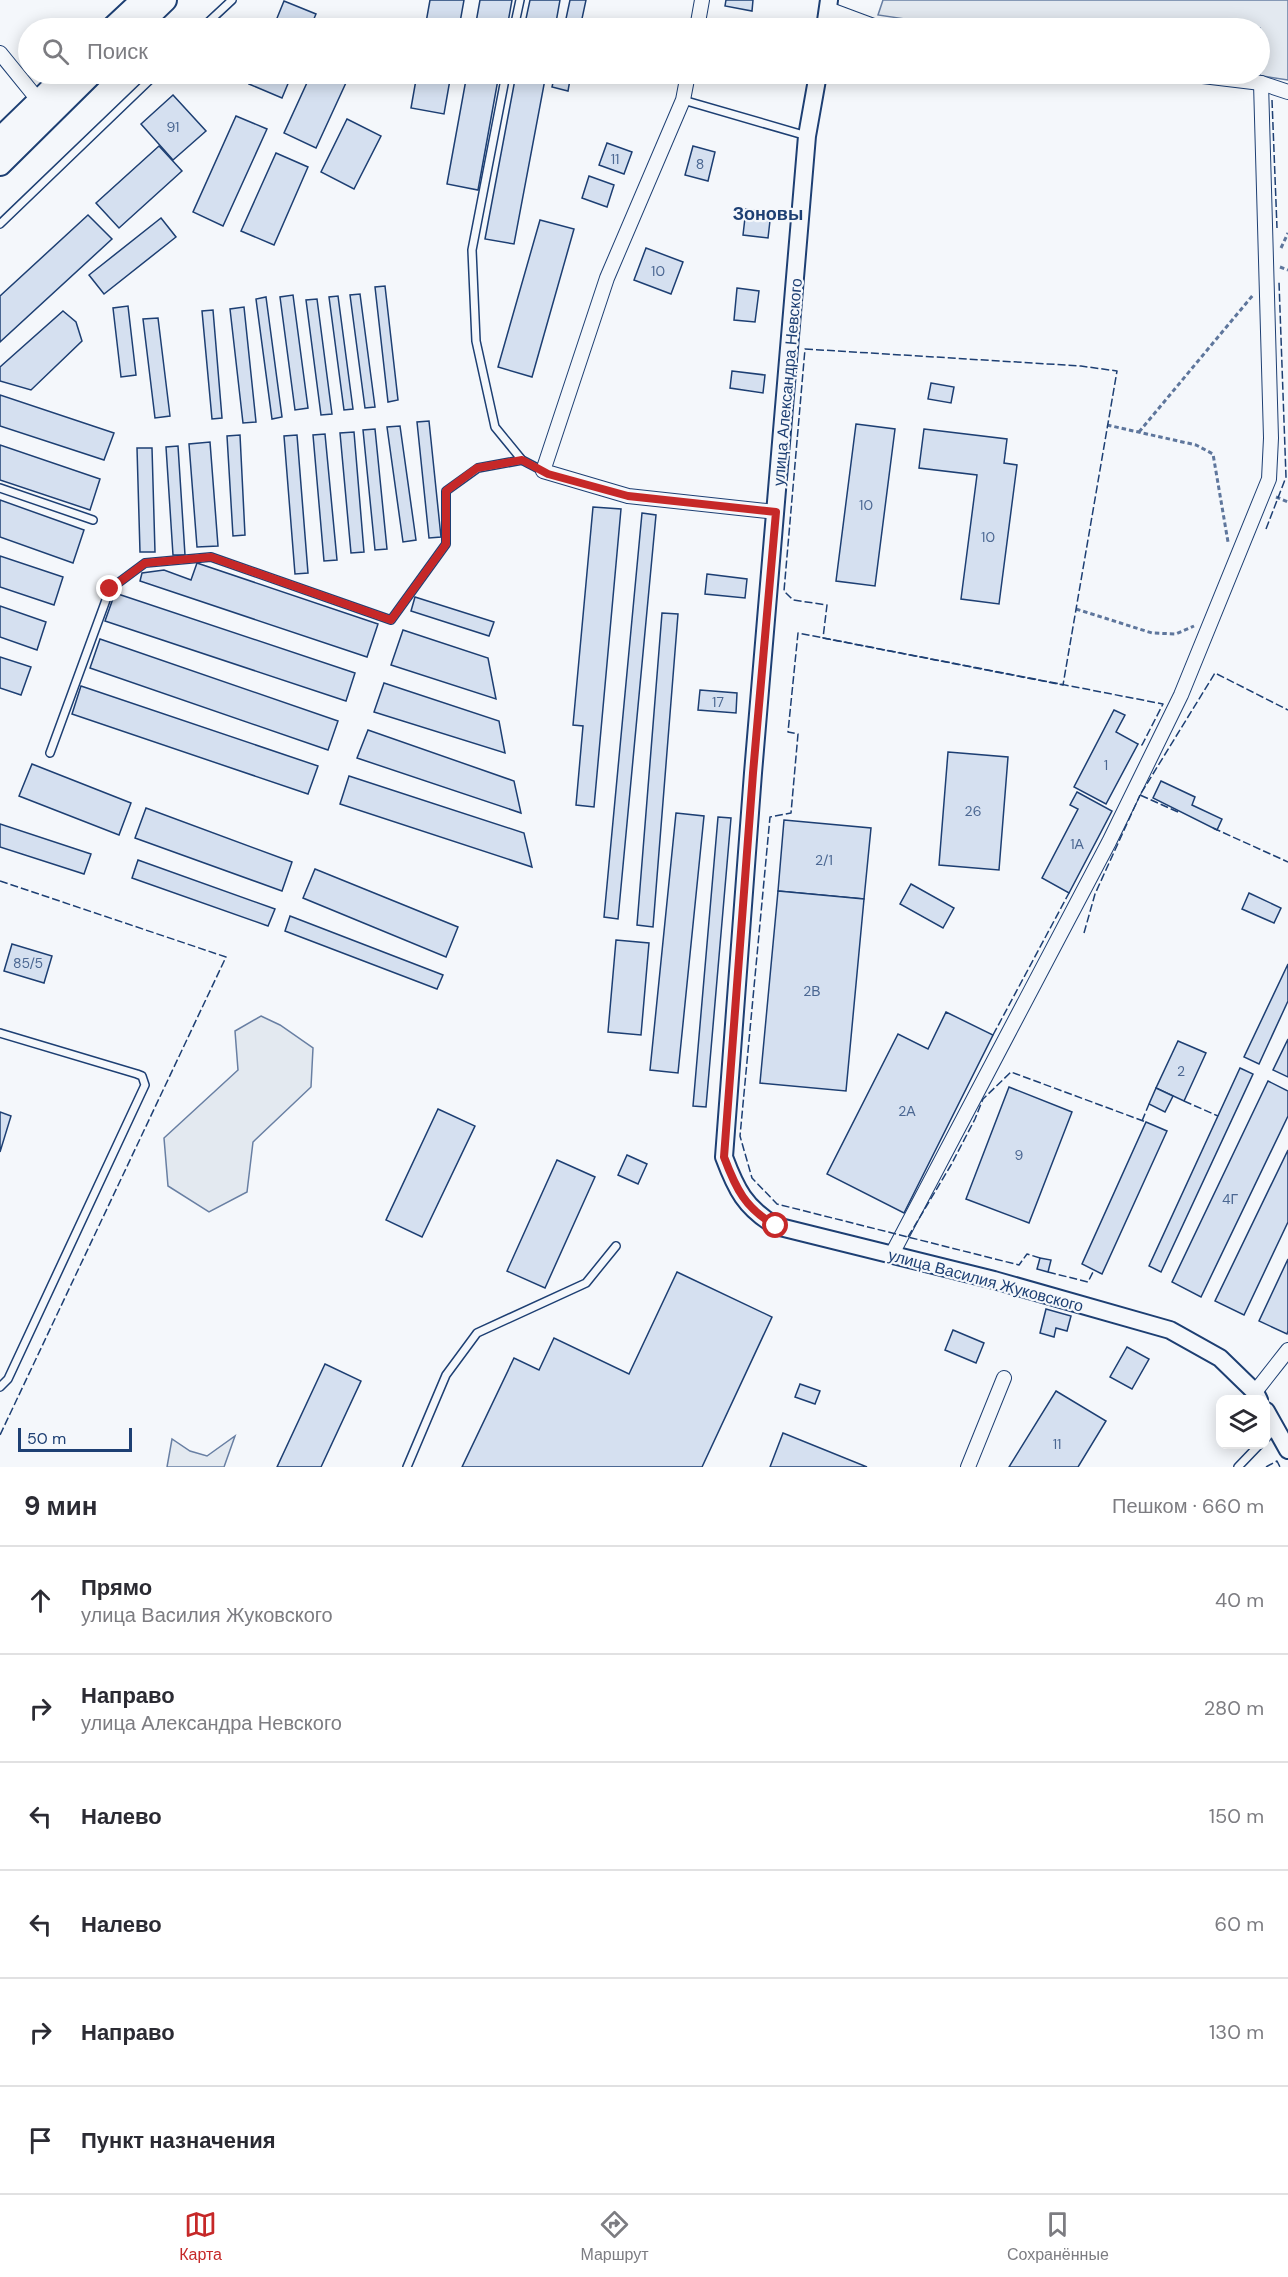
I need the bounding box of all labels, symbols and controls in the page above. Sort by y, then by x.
search box [18,18,1270,84]
icon: search [39,35,72,68]
text: Поиск [87,37,148,66]
house number: 91 [167,118,179,136]
house number: 11 [611,150,619,168]
house number: 8 [696,155,704,173]
district label: Зоновы [733,202,803,226]
house number: 10 [651,262,665,280]
street label: улица Александра Невского [768,277,807,487]
house number: 10 [859,496,873,514]
house number: 10 [981,528,995,546]
route end [96,575,122,601]
house number: 17 [712,693,724,711]
house number: 1 [1104,756,1108,774]
house number: 26 [965,802,981,820]
house number: 1А [1070,835,1085,853]
house number: 2/1 [815,851,833,869]
house number: 85/5 [13,954,43,972]
house number: 2В [803,982,821,1000]
house number: 2 [1177,1062,1185,1080]
house number: 2А [898,1102,916,1120]
house number: 9 [1015,1146,1024,1164]
house number: 4Г [1222,1190,1238,1208]
route start [762,1212,788,1238]
street label: улица Василия Жуковского [886,1244,1086,1317]
map controls [1216,1395,1270,1449]
button: layers [1216,1395,1270,1449]
scale bar [18,1425,132,1452]
text: 50 m [27,1428,66,1449]
house number: 11 [1053,1435,1061,1453]
text: 9 мин [24,1489,98,1523]
text: Пешком · 660 m [1112,1493,1264,1519]
text: Прямо [81,1573,152,1602]
icon: ahead [24,1584,57,1617]
text: 40 m [1215,1587,1264,1613]
text: улица Василия Жуковского [81,1602,333,1628]
text: Направо [81,1681,175,1710]
icon: right [24,1692,57,1725]
text: 280 m [1204,1695,1264,1721]
text: улица Александра Невского [81,1710,342,1736]
icon: left [24,1800,57,1833]
text: Налево [81,1802,162,1831]
text: 150 m [1209,1803,1264,1829]
icon: left [24,1908,57,1941]
text: Налево [81,1910,162,1939]
text: 60 m [1215,1911,1264,1937]
icon: right [24,2016,57,2049]
text: Направо [81,2018,175,2047]
text: 130 m [1209,2019,1264,2045]
icon: arrive [24,2124,57,2157]
text: Пункт назначения [81,2126,276,2155]
tab: Карта [179,2208,222,2265]
tab: Маршрут [580,2208,649,2265]
tab: Сохранённые [1007,2208,1109,2265]

